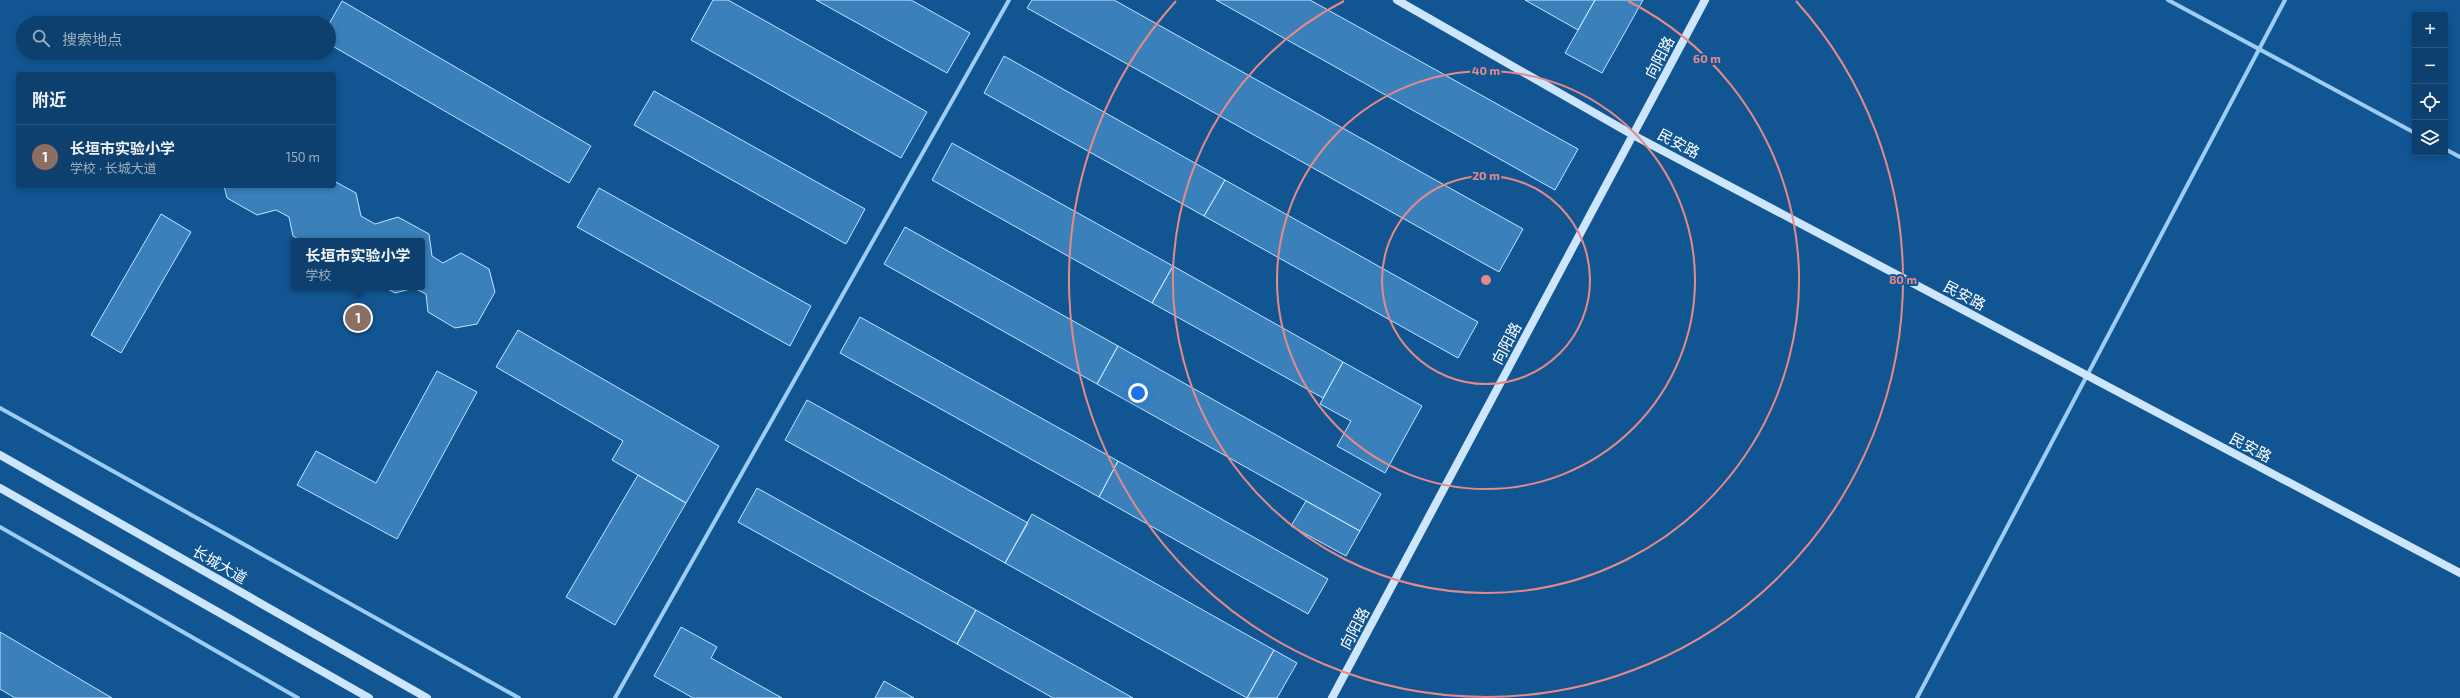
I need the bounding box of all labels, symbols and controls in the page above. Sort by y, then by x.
map controls [2412,12,2448,156]
button: + [2412,12,2448,48]
search box [16,16,336,60]
icon: search [30,27,52,49]
text: 搜索地点 [62,30,122,48]
street label: 向阳路 [1640,33,1678,81]
button: − [2412,48,2448,84]
text: 60 m [1693,51,1721,65]
text: 40 m [1472,63,1500,77]
button: locate [2412,84,2448,120]
text: 附近 [32,89,66,109]
button: layers [2412,120,2448,156]
street label: 民安路 [1655,124,1703,162]
text: 长垣市实验小学 [70,139,175,157]
text: 1 [42,149,48,165]
text: 150 m [286,149,320,165]
text: 学校 · 长城大道 [70,160,157,176]
text: 20 m [1472,168,1500,182]
popup [291,238,425,290]
text: 长垣市实验小学 [305,246,411,264]
text: 学校 [305,267,332,283]
text: 80 m [1889,272,1917,286]
centre of rings [1479,273,1493,287]
street label: 民安路 [1941,276,1989,314]
pin: 1 [345,303,371,333]
street label: 向阳路 [1487,319,1525,367]
your location [1128,383,1148,403]
street label: 民安路 [2227,428,2275,466]
street label: 长城大道 [190,541,250,587]
street label: 向阳路 [1335,604,1373,652]

